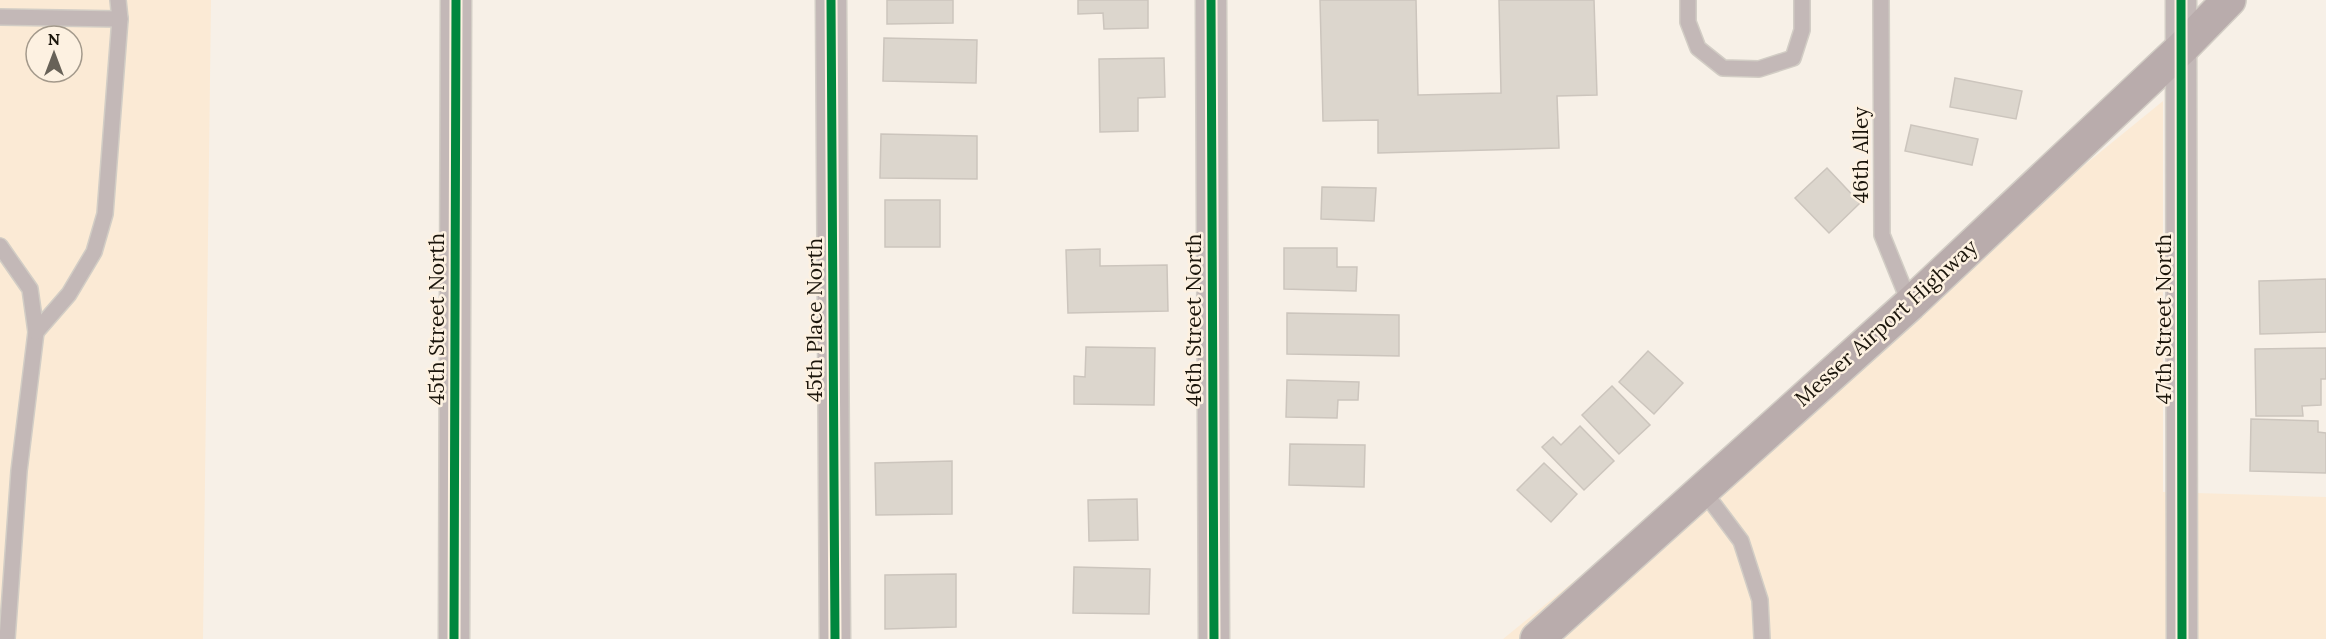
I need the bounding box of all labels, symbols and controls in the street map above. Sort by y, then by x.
north arrow [24,24,84,84]
text: N [48,29,60,49]
street label: 46th Alley [1847,107,1874,203]
street label: 45th Street North [423,233,450,405]
street label: Messer Airport Highway [1789,233,1983,412]
street label: 46th Street North [1180,234,1207,406]
street label: 47th Street North [2150,234,2177,404]
street label: 45th Place North [801,238,828,402]

